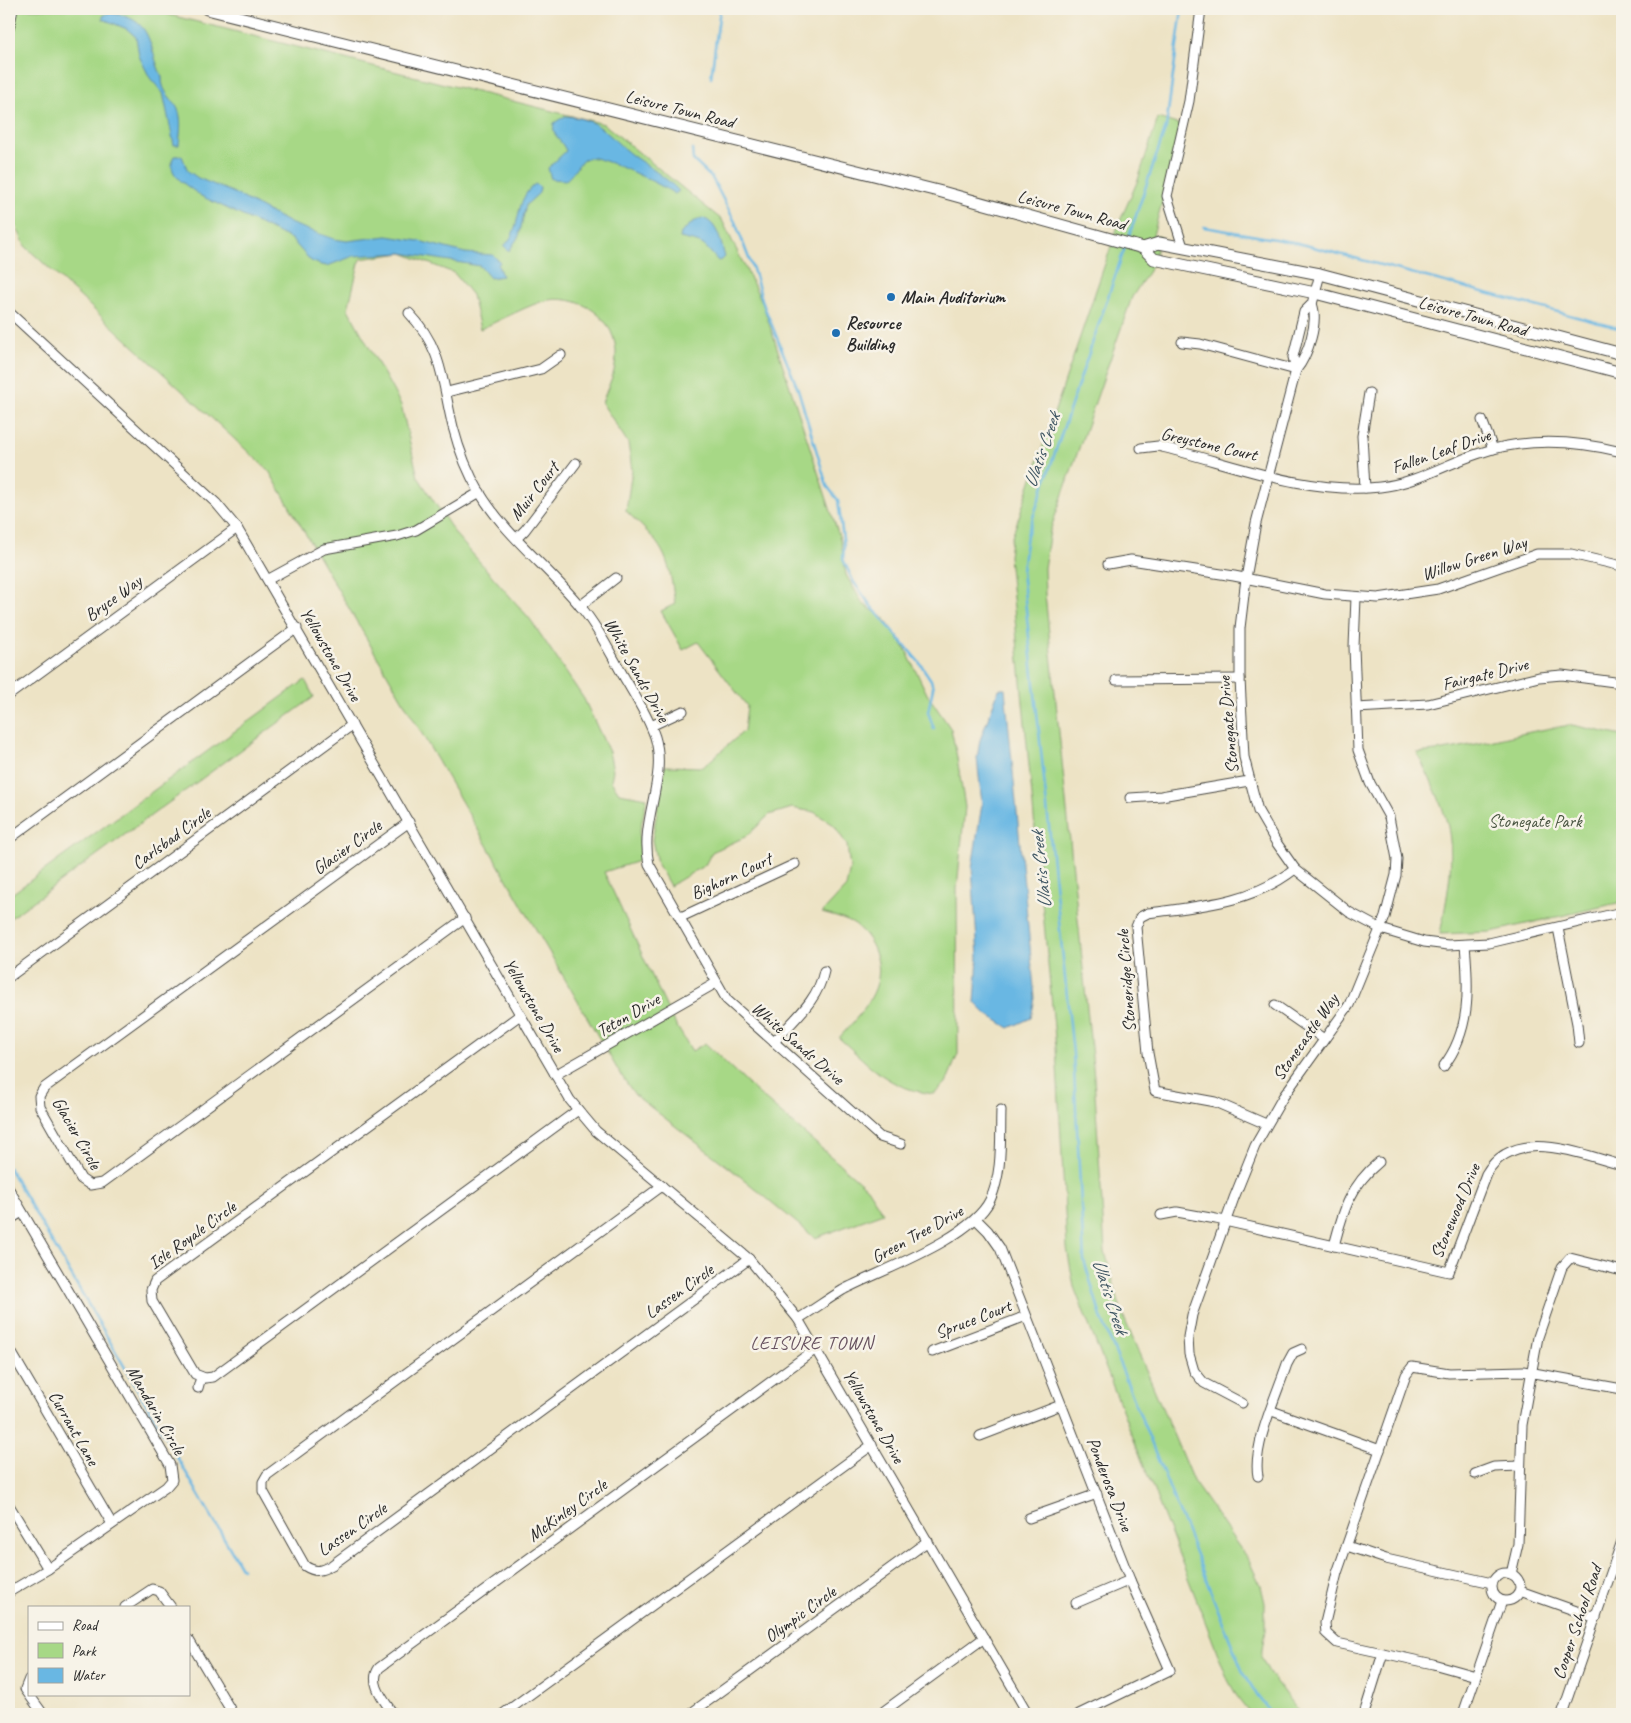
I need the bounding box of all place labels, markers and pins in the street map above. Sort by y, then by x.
place label: Main Auditorium [901,286,1006,308]
marker: Main Auditorium [885,291,897,303]
place label: Resource Building [846,312,902,355]
marker: Resource Building [830,327,842,339]

